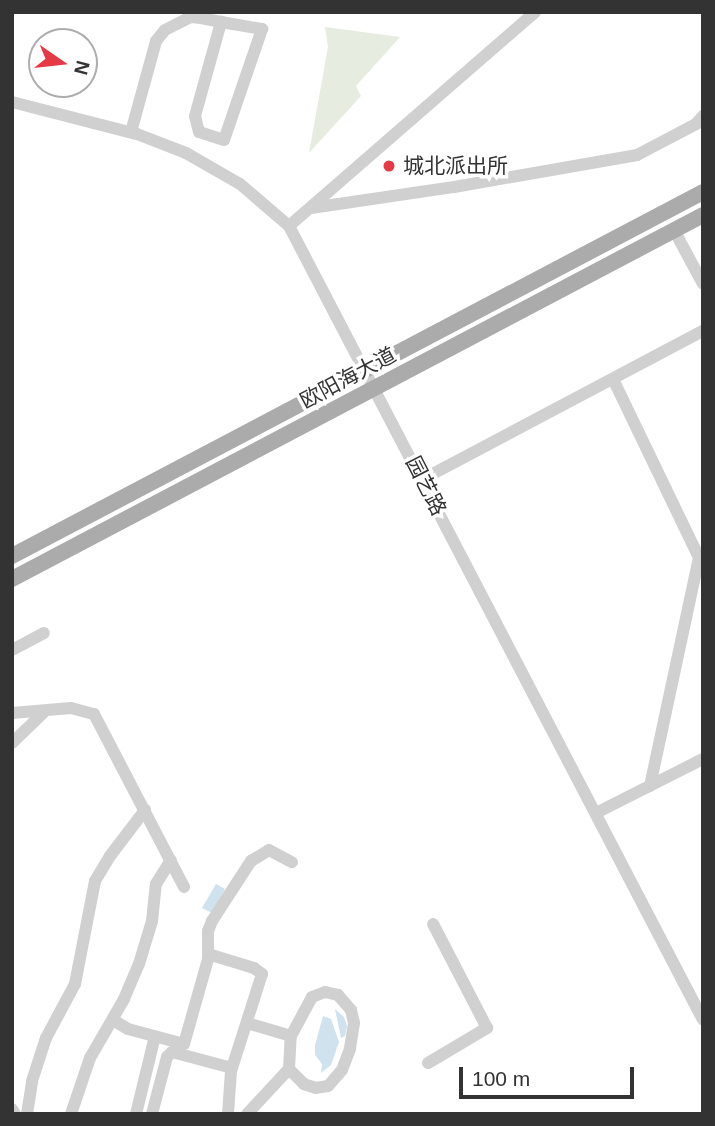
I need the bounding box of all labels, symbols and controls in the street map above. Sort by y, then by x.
north arrow [28,28,98,98]
text: N [70,59,94,77]
place label: 城北派出所 [403,153,508,179]
marker: 城北派出所 [381,158,397,174]
street label: 欧阳海大道 [296,342,400,414]
street label: 园艺路 [400,452,452,520]
scale bar [463,1052,638,1096]
text: 100 m [472,1067,530,1090]

